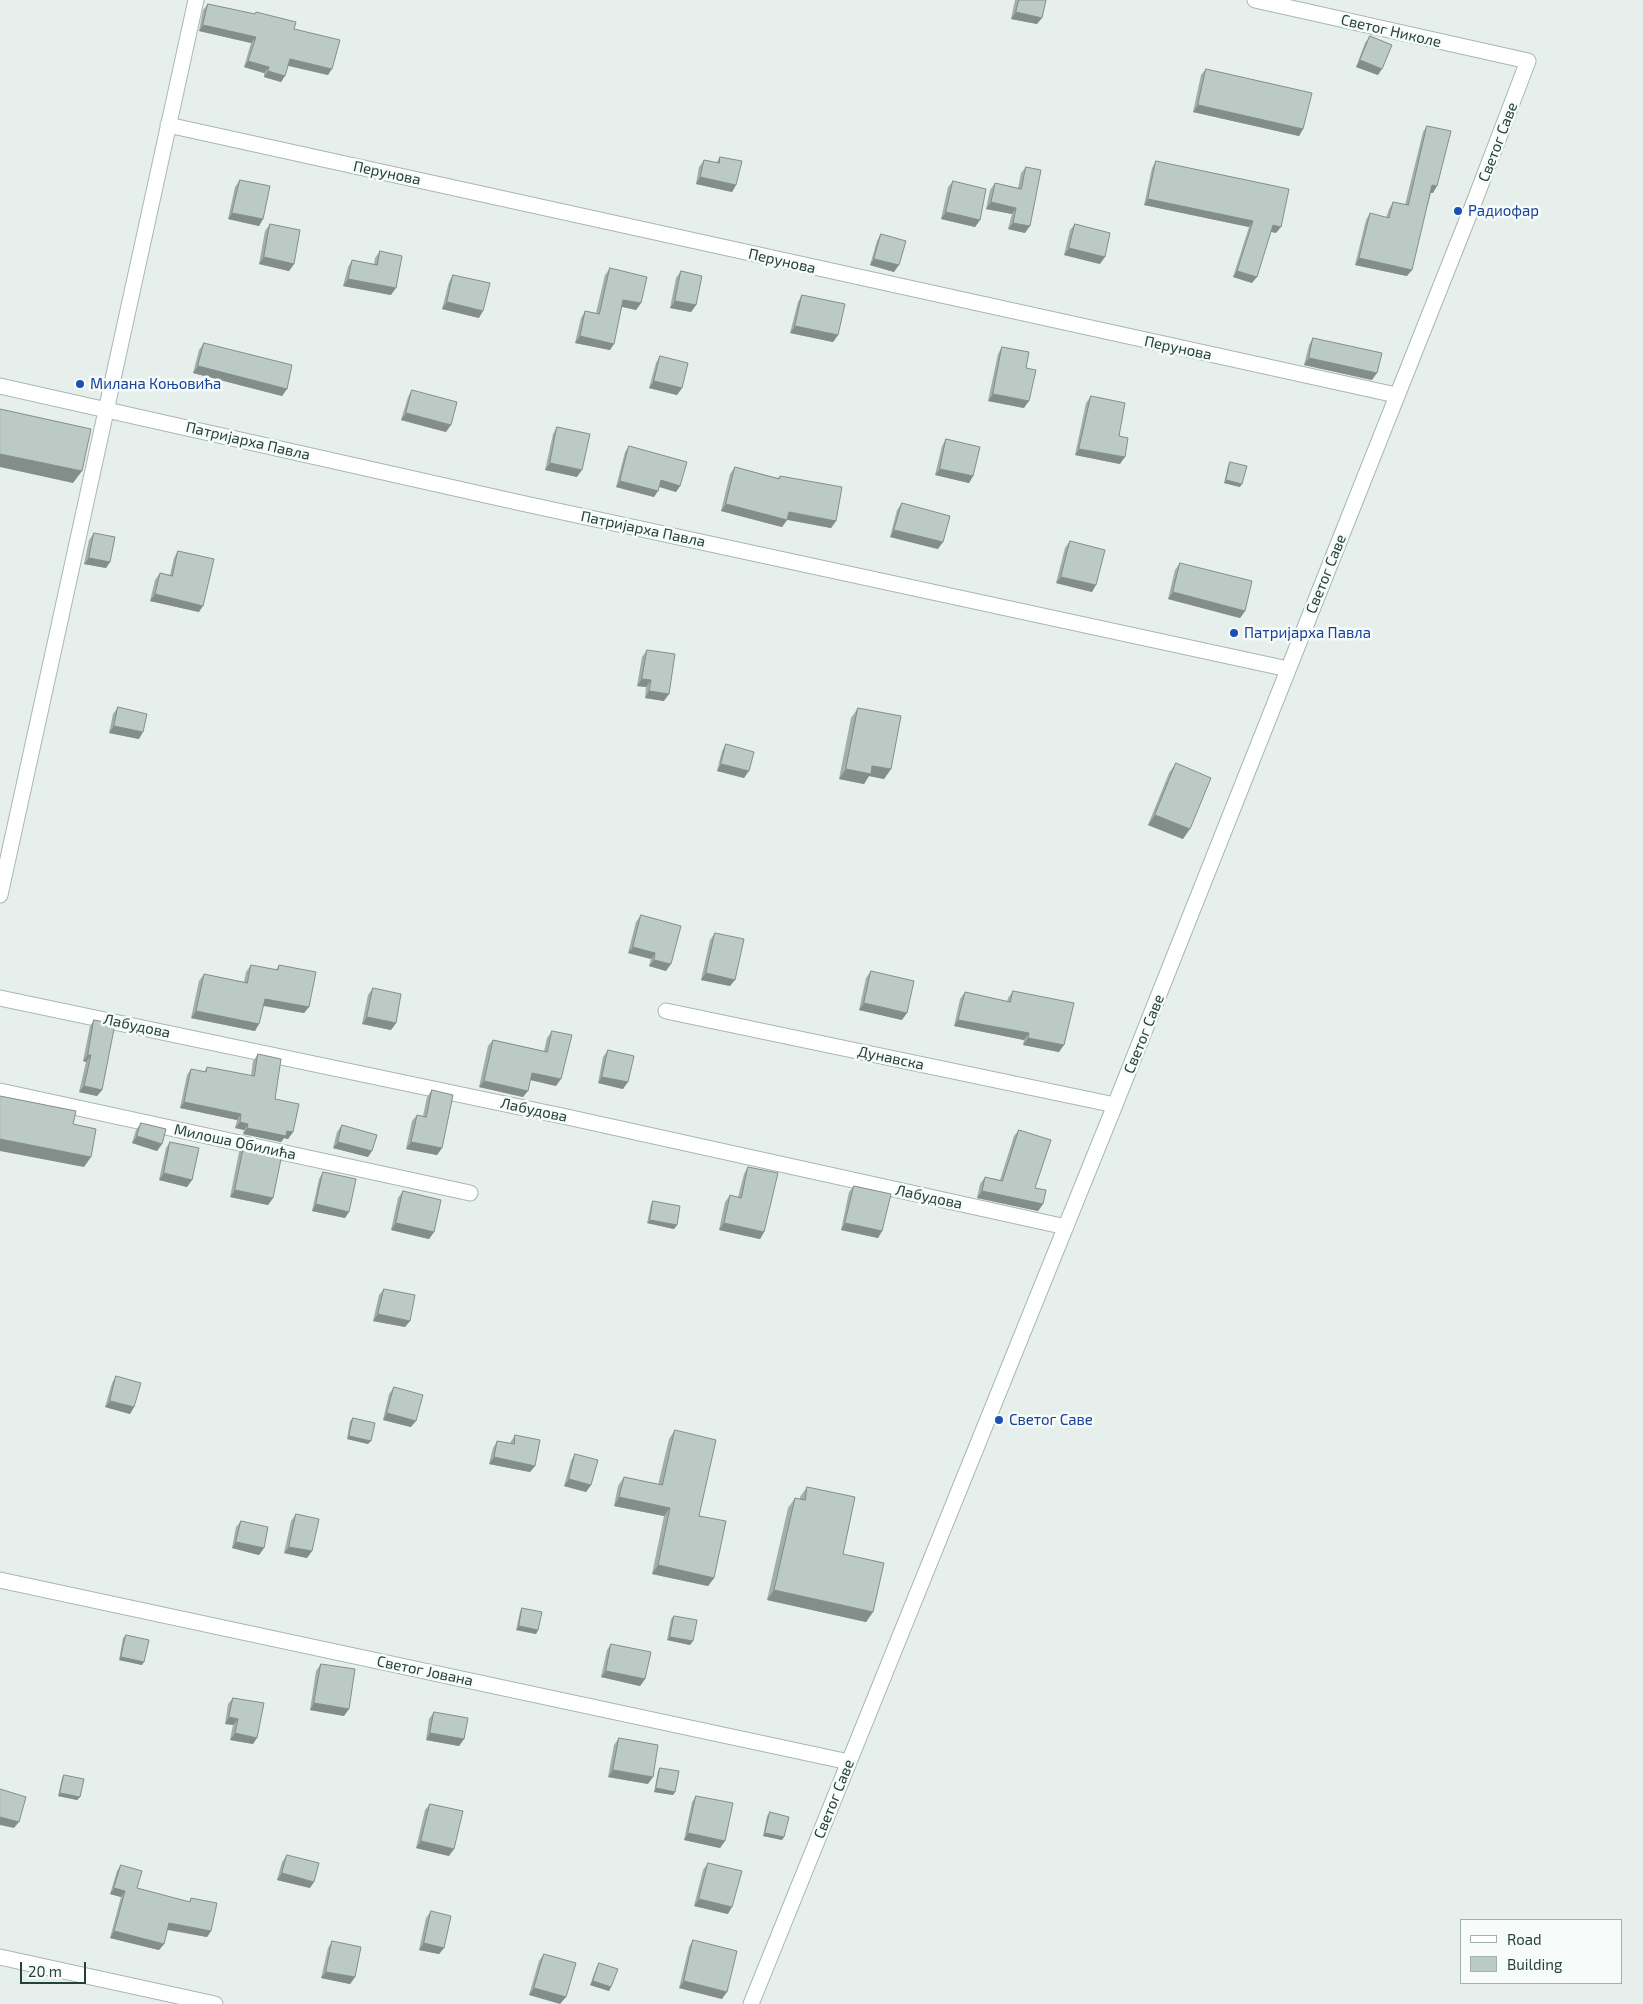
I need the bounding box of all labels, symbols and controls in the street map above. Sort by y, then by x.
street label: Светог Николе [1339,11,1443,51]
street label: Светог Саве [1475,100,1521,184]
street label: Перунова [352,157,422,189]
place label: Радиофар [1468,202,1539,220]
marker: Радиофар [1452,205,1464,217]
street label: Перунова [747,245,817,277]
street label: Перунова [1143,332,1213,364]
place label: Милана Коњовића [90,375,221,393]
marker: Милана Коњовића [74,378,86,390]
street label: Патријарха Павла [184,418,312,464]
street label: Патријарха Павла [579,507,707,551]
street label: Светог Саве [1302,532,1350,616]
place label: Патријарха Павла [1244,624,1371,642]
marker: Патријарха Павла [1228,627,1240,639]
street label: Светог Саве [1120,992,1168,1076]
street label: Лабудова [102,1010,172,1042]
street label: Дунавска [856,1042,926,1074]
street label: Лабудова [499,1094,569,1126]
street label: Милоша Обилића [172,1120,298,1164]
street label: Лабудова [894,1181,964,1213]
place label: Светог Саве [1009,1411,1093,1429]
marker: Светог Саве [993,1414,1005,1426]
street label: Светог Јована [375,1652,475,1690]
street label: Светог Саве [810,1757,858,1841]
legend [1460,1919,1623,1984]
text: Road [1507,1930,1542,1948]
scale bar [22,1952,89,1984]
text: Building [1507,1955,1562,1973]
text: 20 m [28,1962,62,1980]

